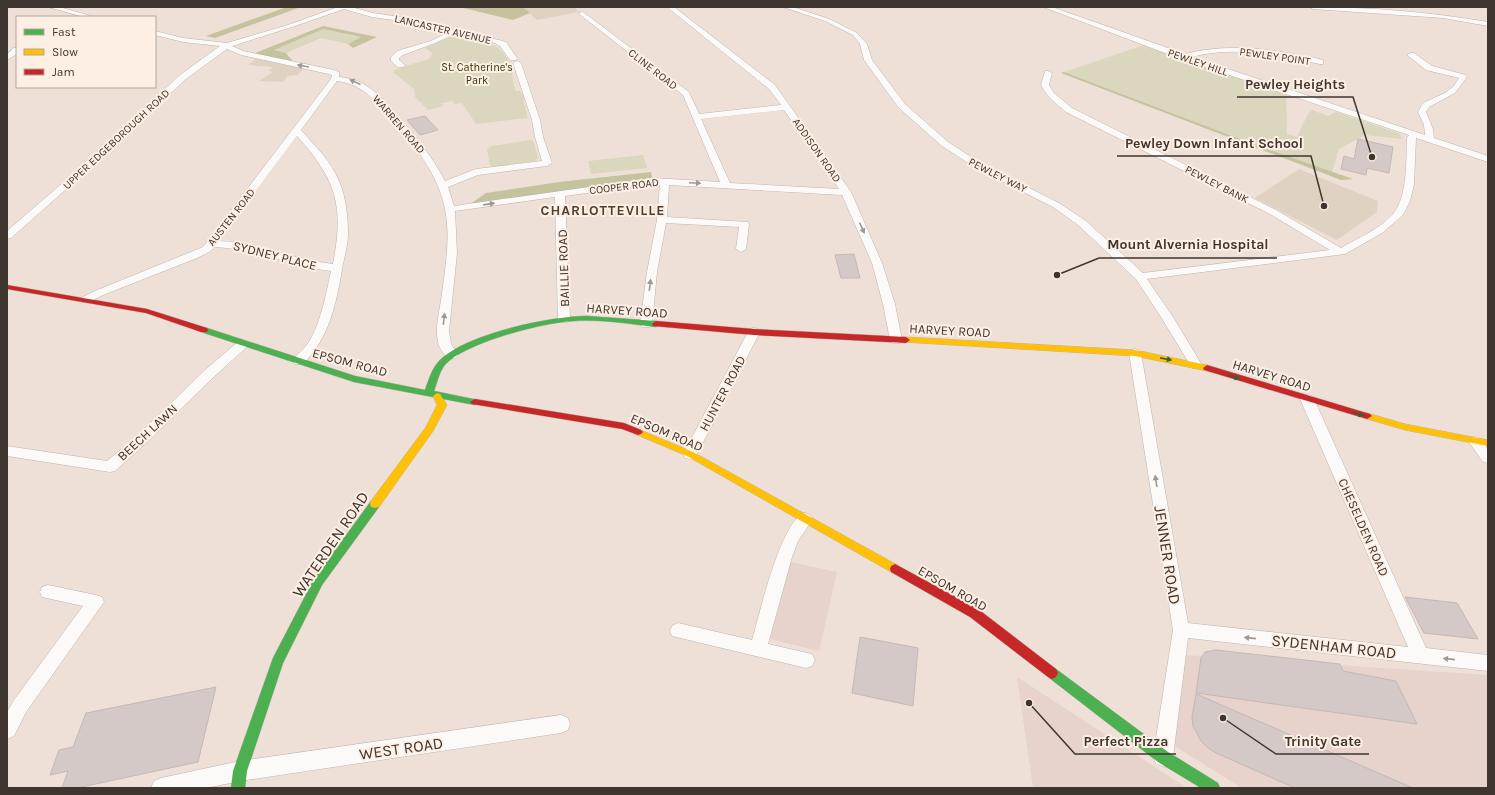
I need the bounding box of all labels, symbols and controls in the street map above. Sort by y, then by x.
street label: LANCASTER AVENUE [393,12,493,47]
legend [16,16,156,88]
text: Fast [52,25,76,39]
text: Slow [52,45,78,59]
street label: PEWLEY POINT [1239,45,1312,68]
street label: CLINE ROAD [626,46,680,93]
street label: PEWLEY HILL [1166,46,1230,79]
park label: St. Catherine's Park [441,61,513,87]
one-way arrow [297,63,309,69]
text: Jam [52,65,75,79]
callout: Pewley Heights [1237,71,1353,97]
text: Pewley Heights [1245,76,1345,93]
one-way arrow [349,79,361,86]
street label: UPPER EDGEBOROUGH ROAD [60,87,172,192]
street label: WARREN ROAD [370,93,427,156]
street label: ADDISON ROAD [790,116,843,185]
callout: Pewley Down Infant School [1117,130,1311,156]
text: Pewley Down Infant School [1125,135,1303,152]
street label: PEWLEY WAY [966,155,1029,196]
street label: PEWLEY BANK [1183,163,1251,206]
street label: COOPER ROAD [589,176,660,197]
one-way arrow [689,179,701,186]
street label: AUSTEN ROAD [205,186,258,249]
one-way arrow [483,201,495,207]
district label: CHARLOTTEVILLE [541,202,665,219]
one-way arrow [859,223,865,234]
street label: BAILLIE ROAD [555,229,572,307]
callout: Mount Alvernia Hospital [1099,232,1277,258]
text: Mount Alvernia Hospital [1107,236,1269,253]
street label: SYDNEY PLACE [232,238,318,273]
one-way arrow [647,279,654,291]
street label: HARVEY ROAD [586,300,668,321]
one-way arrow [441,313,448,325]
street label: HARVEY ROAD [909,321,991,340]
street label: EPSOM ROAD [311,345,389,380]
street label: HUNTER ROAD [696,353,749,434]
street label: HARVEY ROAD [1231,356,1313,395]
one-way arrow [1160,357,1172,363]
one-way arrow [1228,374,1240,380]
street label: BEECH LAWN [114,401,180,464]
street label: EPSOM ROAD [628,410,705,454]
one-way arrow [1352,411,1364,417]
one-way arrow [1153,475,1159,487]
street label: CHESELDEN ROAD [1335,476,1392,578]
street label: WATERDEN ROAD [288,488,373,601]
street label: JENNER ROAD [1150,504,1185,606]
street label: EPSOM ROAD [916,563,990,614]
street label: SYDENHAM ROAD [1270,630,1397,663]
one-way arrow [1244,634,1256,641]
one-way arrow [1443,656,1455,662]
callout: Perfect Pizza [1075,728,1176,754]
callout: Trinity Gate [1276,728,1369,754]
street label: WEST ROAD [358,733,444,764]
text: Perfect Pizza [1084,733,1168,750]
text: Trinity Gate [1285,733,1361,750]

